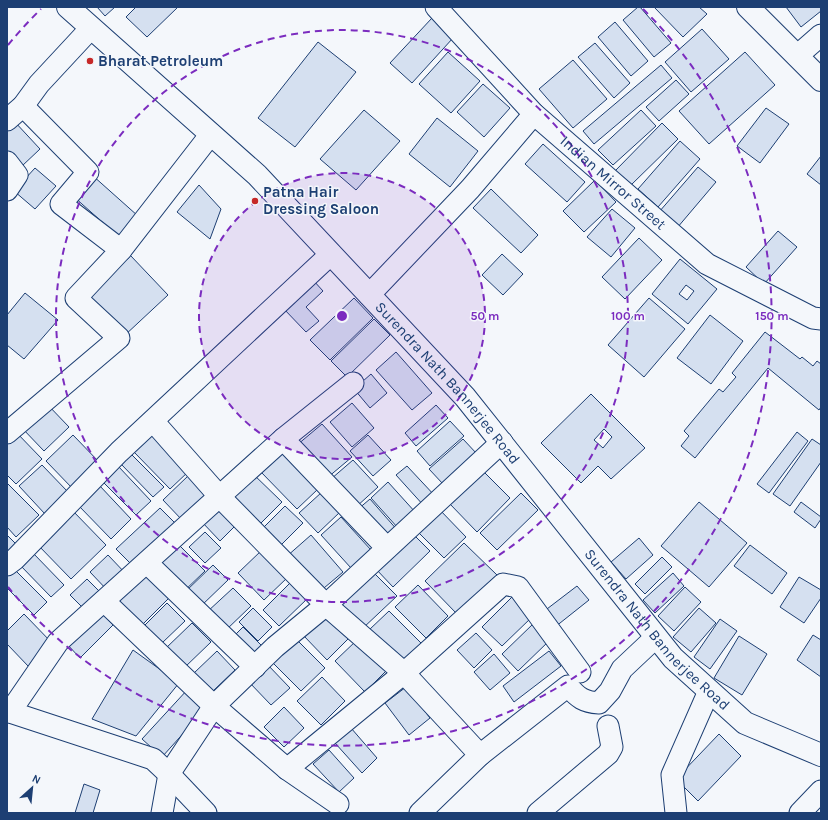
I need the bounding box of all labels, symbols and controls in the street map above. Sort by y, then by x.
place label: Bharat Petroleum [98,52,223,70]
marker: Bharat Petroleum [85,56,95,66]
street label: Indian Mirror Street [557,132,670,234]
place label: Patna Hair Dressing Saloon [263,183,379,218]
marker: Patna Hair Dressing Saloon [250,196,260,206]
street label: Surendra Nath Bannerjee Road [371,298,524,468]
centre of rings [335,309,349,323]
text: 50 m [471,309,500,323]
text: 100 m [611,309,645,323]
text: 150 m [755,309,789,323]
street label: Surendra Nath Bannerjee Road [581,545,733,714]
north arrow [12,768,52,808]
text: N [30,772,43,787]

